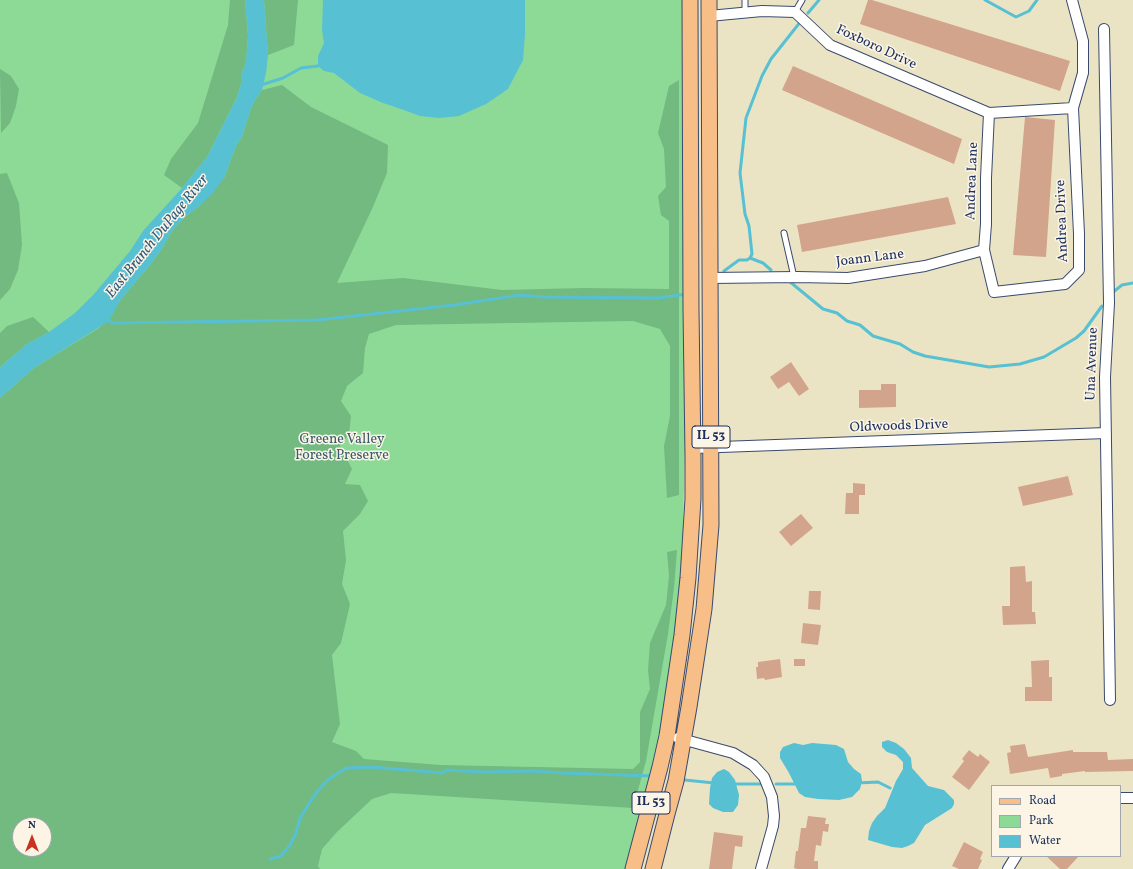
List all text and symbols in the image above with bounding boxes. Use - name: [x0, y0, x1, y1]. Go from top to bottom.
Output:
- street label: Foxboro Drive: [833, 22, 919, 74]
- street label: Andrea Lane: [963, 142, 983, 220]
- water label: East Branch DuPage River: [103, 172, 213, 302]
- street label: Andrea Drive: [1053, 179, 1073, 263]
- street label: Joann Lane: [835, 246, 905, 272]
- street label: Una Avenue: [1083, 327, 1103, 401]
- street label: Oldwoods Drive: [849, 417, 949, 437]
- road number: IL 53: [692, 426, 730, 448]
- park label: Greene Valley Forest Preserve: [295, 432, 389, 464]
- legend: [991, 785, 1121, 857]
- road number: IL 53: [632, 792, 670, 814]
- text: Road: [1029, 793, 1056, 809]
- text: Park: [1029, 813, 1054, 829]
- north arrow: [12, 817, 52, 857]
- text: N: [28, 818, 36, 833]
- text: Water: [1029, 833, 1061, 849]

